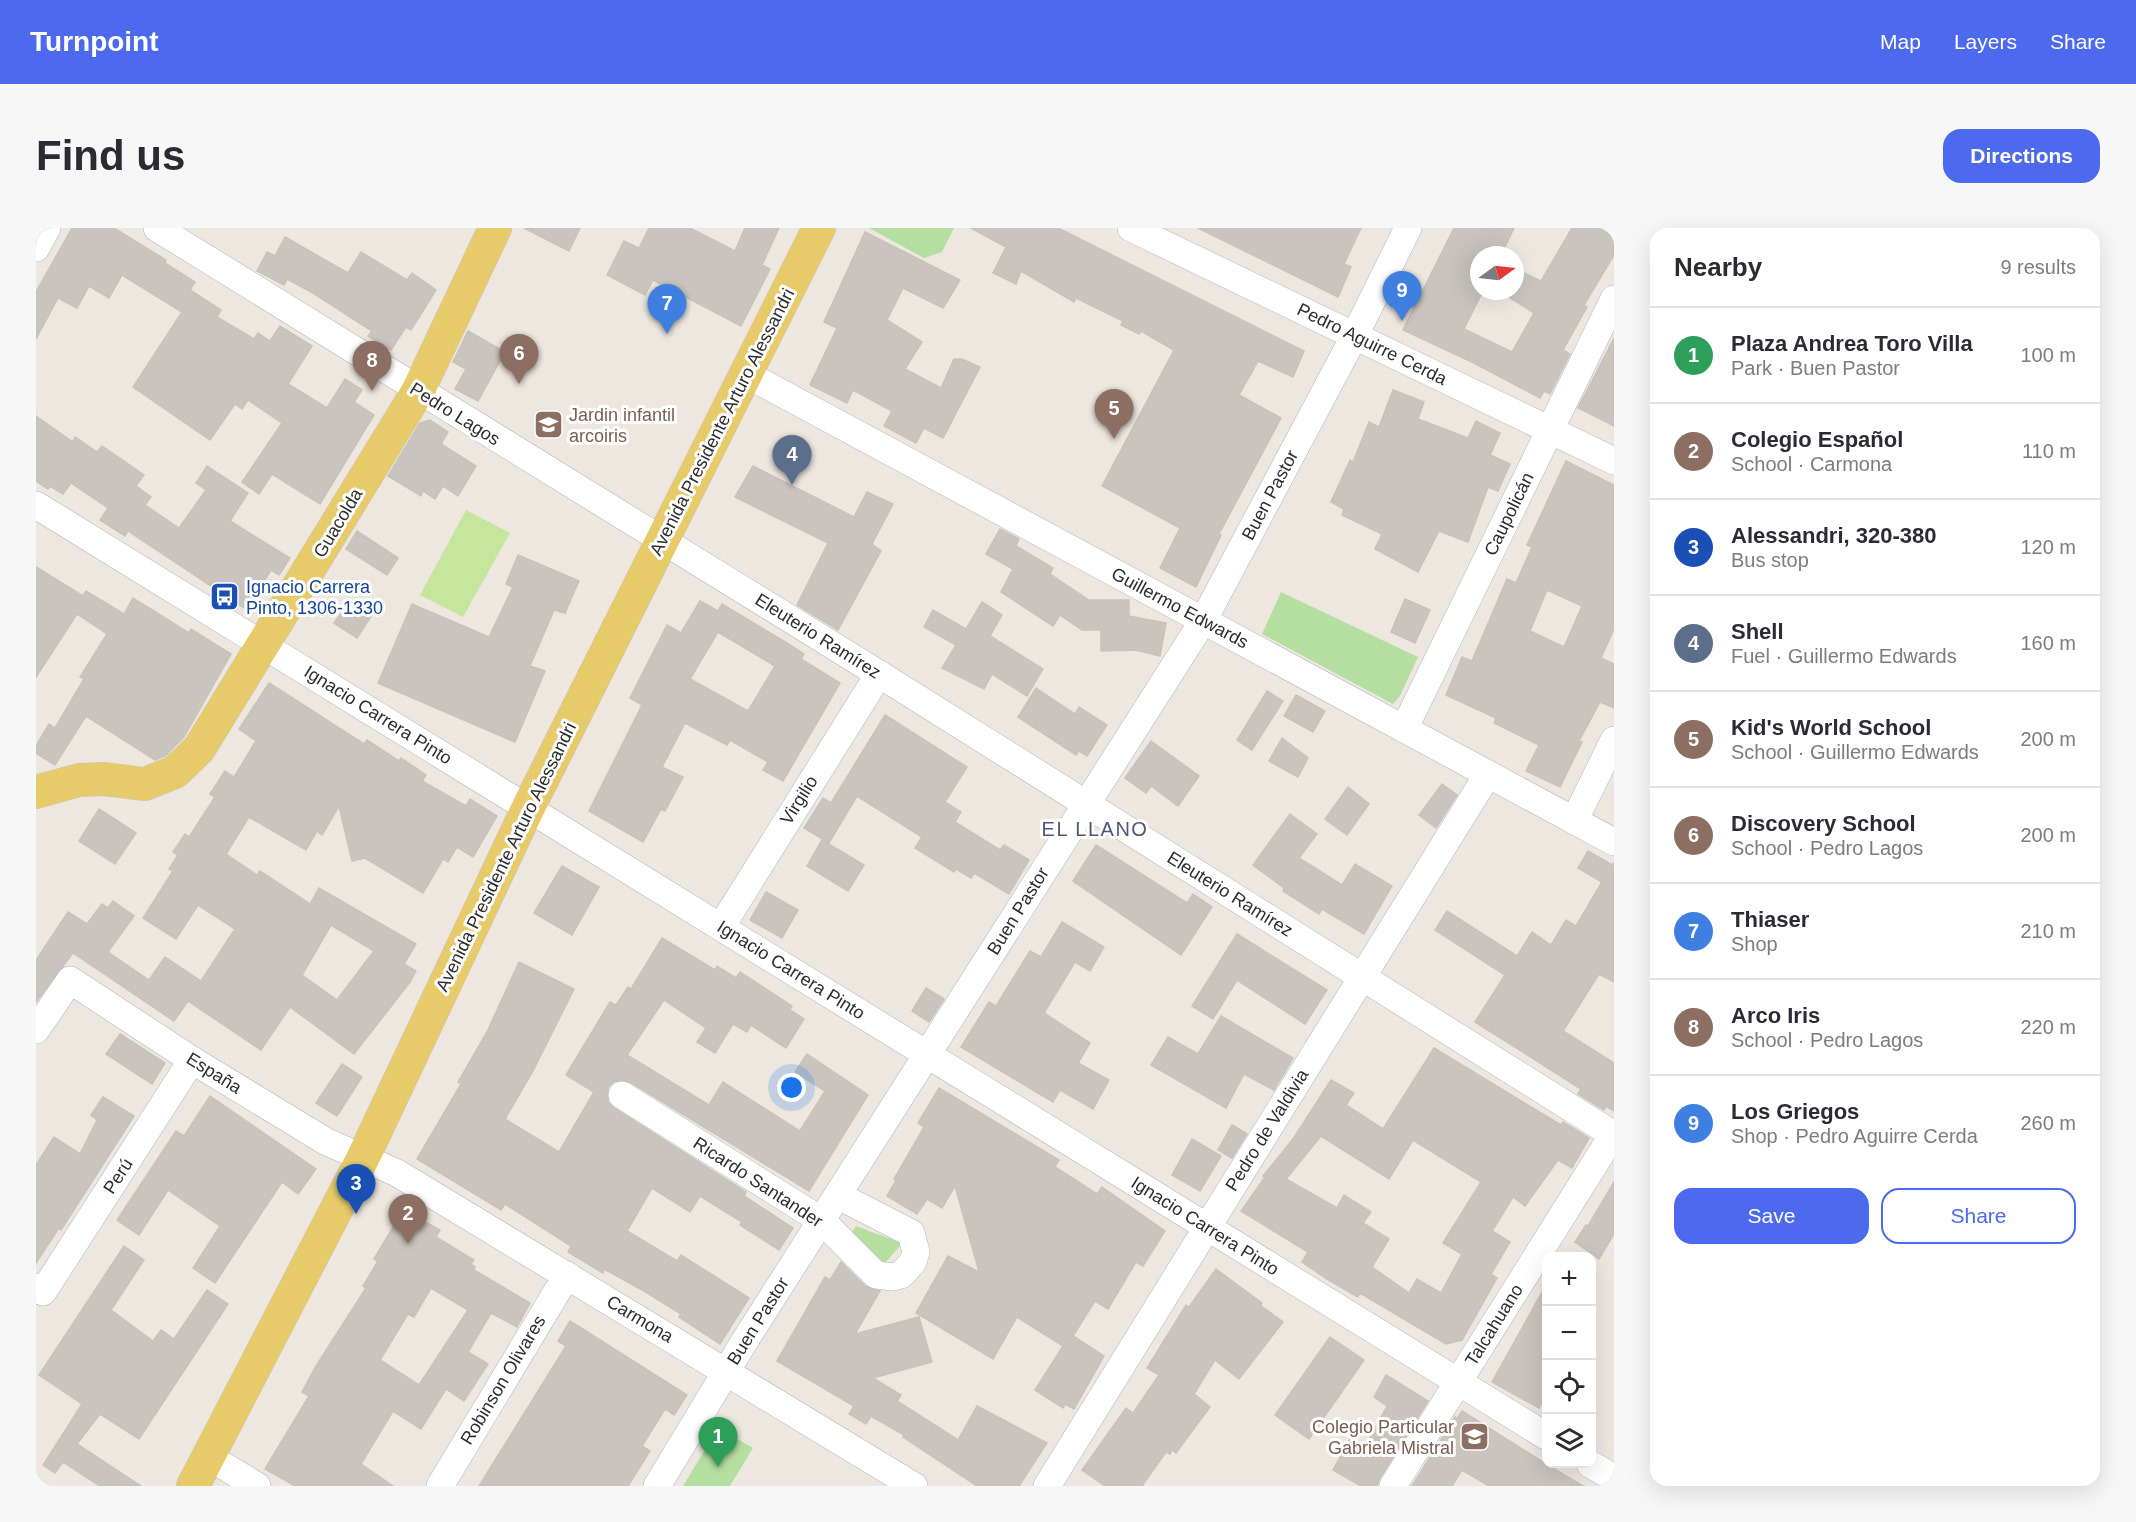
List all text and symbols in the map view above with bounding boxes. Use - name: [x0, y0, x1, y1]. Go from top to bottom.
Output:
- text: Turnpoint: [30, 26, 159, 57]
- text: Map: [1880, 30, 1921, 53]
- text: Layers: [1954, 30, 2017, 53]
- text: Share: [2050, 30, 2106, 53]
- button: Directions: [1943, 129, 2100, 183]
- text: Find us: [36, 132, 185, 179]
- north arrow: [1470, 246, 1524, 300]
- text: Nearby: [1674, 252, 1762, 282]
- text: 9 results: [2000, 256, 2076, 278]
- pin: 9: [1382, 272, 1422, 321]
- street label: Avenida Presidente Arturo Alessandri: [646, 285, 798, 559]
- pin: 7: [648, 285, 686, 334]
- street label: Pedro Aguirre Cerda: [1294, 299, 1451, 389]
- text: Plaza Andrea Toro Villa: [1731, 331, 1973, 356]
- pin: 6: [500, 334, 538, 384]
- pin: 8: [352, 342, 392, 391]
- text: 1: [1688, 344, 1699, 366]
- text: 100 m: [2020, 344, 2076, 366]
- text: Park · Buen Pastor: [1731, 357, 1900, 379]
- street label: Pedro Lagos: [406, 378, 504, 450]
- pin: 5: [1094, 390, 1134, 439]
- place label: Jardin infantil arcoiris: [569, 405, 675, 446]
- school or university icon: Jardin infantil arcoiris: [532, 409, 564, 441]
- text: Colegio Español: [1731, 427, 1903, 452]
- pin: 4: [772, 436, 812, 485]
- text: 2: [1688, 440, 1699, 462]
- text: 110 m: [2022, 440, 2076, 462]
- street label: Buen Pastor: [1238, 447, 1302, 543]
- text: School · Carmona: [1731, 453, 1892, 475]
- street label: Caupolicán: [1480, 469, 1538, 559]
- street label: Guacolda: [310, 484, 367, 561]
- text: Alessandri, 320-380: [1731, 523, 1936, 548]
- text: 3: [1688, 536, 1699, 558]
- text: 120 m: [2020, 536, 2076, 558]
- text: Bus stop: [1731, 549, 1809, 571]
- street label: Guillermo Edwards: [1108, 563, 1252, 653]
- place label: Ignacio Carrera Pinto, 1306-1330: [246, 577, 383, 618]
- bus stop icon: Ignacio Carrera Pinto, 1306-1330: [209, 581, 241, 613]
- street label: Eleuterio Ramírez: [752, 589, 884, 683]
- text: Shell: [1731, 619, 1784, 644]
- text: 4: [1688, 632, 1699, 654]
- text: 160 m: [2020, 632, 2076, 654]
- text: Fuel · Guillermo Edwards: [1731, 645, 1957, 667]
- street label: Ignacio Carrera Pinto: [301, 661, 455, 769]
- text: Kid's World School: [1731, 715, 1931, 740]
- street label: Avenida Presidente Arturo Alessandri: [432, 719, 580, 995]
- text: 5: [1688, 728, 1699, 750]
- text: 200 m: [2020, 728, 2076, 750]
- text: School · Guillermo Edwards: [1731, 741, 1979, 763]
- street label: Virgilio: [776, 772, 822, 828]
- text: Discovery School: [1731, 811, 1916, 836]
- district label: EL LLANO: [1042, 818, 1148, 840]
- text: 6: [1688, 824, 1699, 846]
- text: 200 m: [2020, 824, 2076, 846]
- text: School · Pedro Lagos: [1731, 837, 1923, 859]
- street label: Eleuterio Ramírez: [1164, 847, 1296, 941]
- street label: Buen Pastor: [983, 864, 1053, 958]
- text: Thiaser: [1731, 907, 1809, 932]
- street label: Ignacio Carrera Pinto: [714, 916, 868, 1024]
- text: 7: [1688, 920, 1699, 942]
- text: 210 m: [2020, 920, 2076, 942]
- text: Shop: [1731, 933, 1778, 955]
- text: Arco Iris: [1731, 1003, 1820, 1028]
- text: 8: [1688, 1016, 1699, 1038]
- text: 220 m: [2020, 1016, 2076, 1038]
- text: School · Pedro Lagos: [1731, 1029, 1923, 1051]
- street label: España: [183, 1048, 246, 1098]
- street label: Pedro de Valdivia: [1221, 1065, 1313, 1195]
- your location: [777, 1073, 806, 1102]
- text: Los Griegos: [1731, 1099, 1859, 1124]
- text: 9: [1688, 1112, 1699, 1134]
- text: 260 m: [2020, 1112, 2076, 1134]
- text: Shop · Pedro Aguirre Cerda: [1731, 1125, 1978, 1147]
- street label: Ricardo Santander: [690, 1133, 826, 1231]
- street label: Perú: [99, 1155, 137, 1197]
- pin: 3: [336, 1164, 376, 1214]
- street label: Ignacio Carrera Pinto: [1128, 1172, 1282, 1280]
- button: Save: [1674, 1188, 1869, 1244]
- button: Share: [1881, 1188, 2076, 1244]
- pin: 2: [388, 1194, 428, 1244]
- map controls: [1542, 1252, 1596, 1468]
- button: +: [1542, 1252, 1596, 1306]
- street label: Buen Pastor: [723, 1274, 793, 1368]
- street label: Talcahuano: [1461, 1281, 1527, 1369]
- street label: Carmona: [603, 1291, 678, 1347]
- button: −: [1542, 1306, 1596, 1360]
- street label: Robinson Olivares: [457, 1312, 549, 1448]
- button: locate: [1542, 1360, 1596, 1414]
- button: layers: [1542, 1414, 1596, 1468]
- place label: Colegio Particular Gabriela Mistral: [1312, 1417, 1454, 1458]
- pin: 1: [698, 1418, 738, 1467]
- school or university icon: Colegio Particular Gabriela Mistral: [1459, 1421, 1491, 1453]

